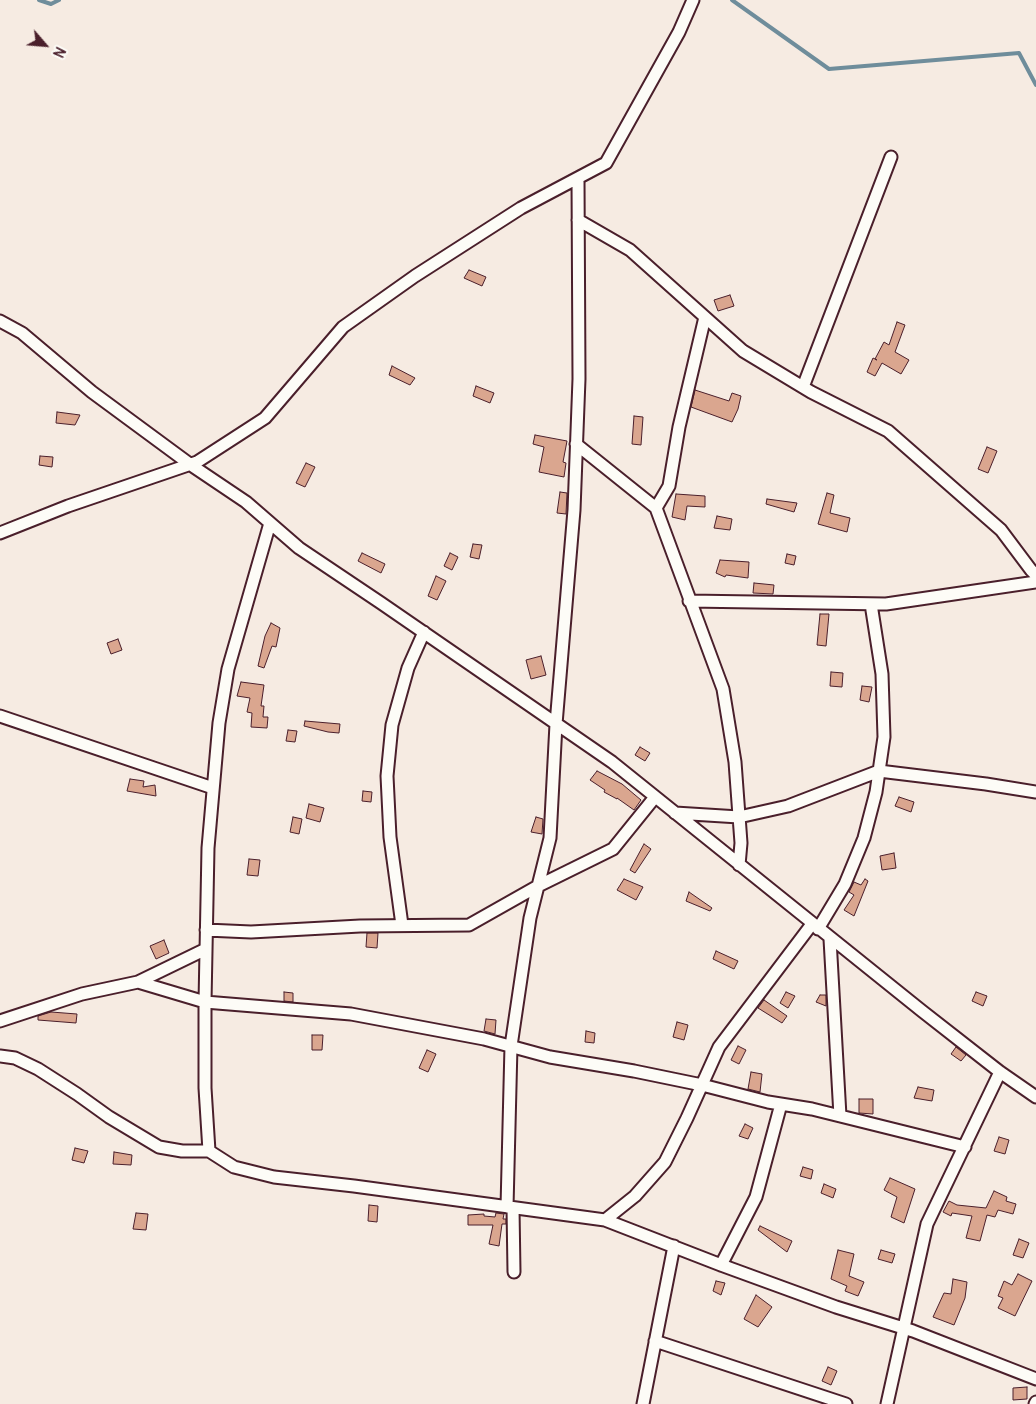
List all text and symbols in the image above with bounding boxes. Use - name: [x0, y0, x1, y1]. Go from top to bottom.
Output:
- north arrow: [20, 20, 70, 70]
- text: N: [49, 44, 69, 60]

